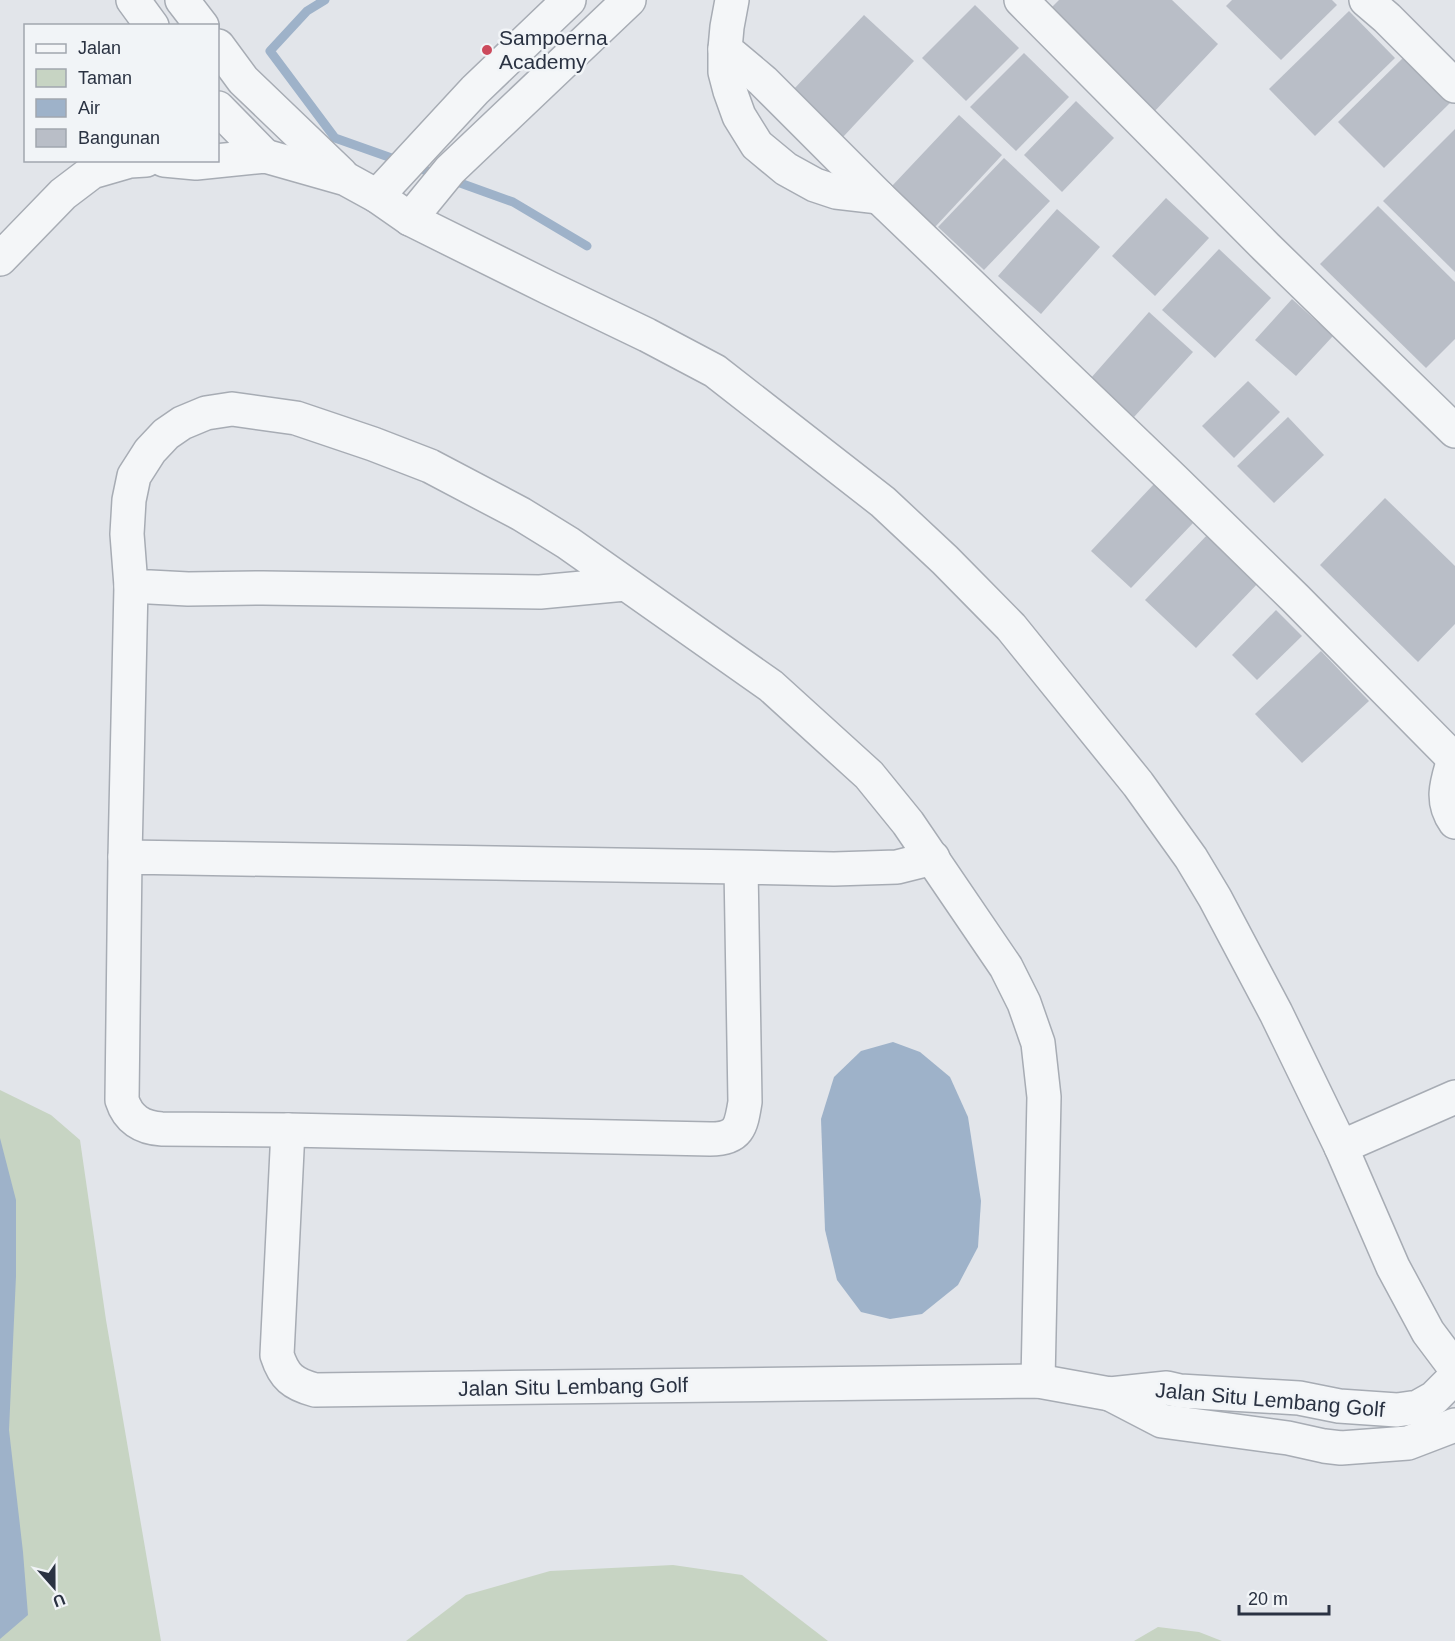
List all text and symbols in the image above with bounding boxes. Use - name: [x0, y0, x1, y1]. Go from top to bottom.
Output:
- legend: [24, 24, 219, 162]
- place label: Sampoerna Academy: [499, 26, 608, 73]
- text: Jalan: [78, 38, 121, 58]
- marker: Sampoerna Academy: [480, 43, 494, 57]
- text: Taman: [78, 68, 132, 88]
- text: Air: [78, 98, 100, 118]
- text: Bangunan: [78, 128, 160, 148]
- street label: Jalan Situ Lembang Golf: [458, 1373, 688, 1400]
- street label: Jalan Situ Lembang Golf: [1154, 1378, 1386, 1421]
- north arrow: [24, 1557, 84, 1617]
- scale bar: [1239, 1578, 1329, 1616]
- text: 20 m: [1248, 1589, 1288, 1609]
- text: U: [51, 1591, 68, 1611]

